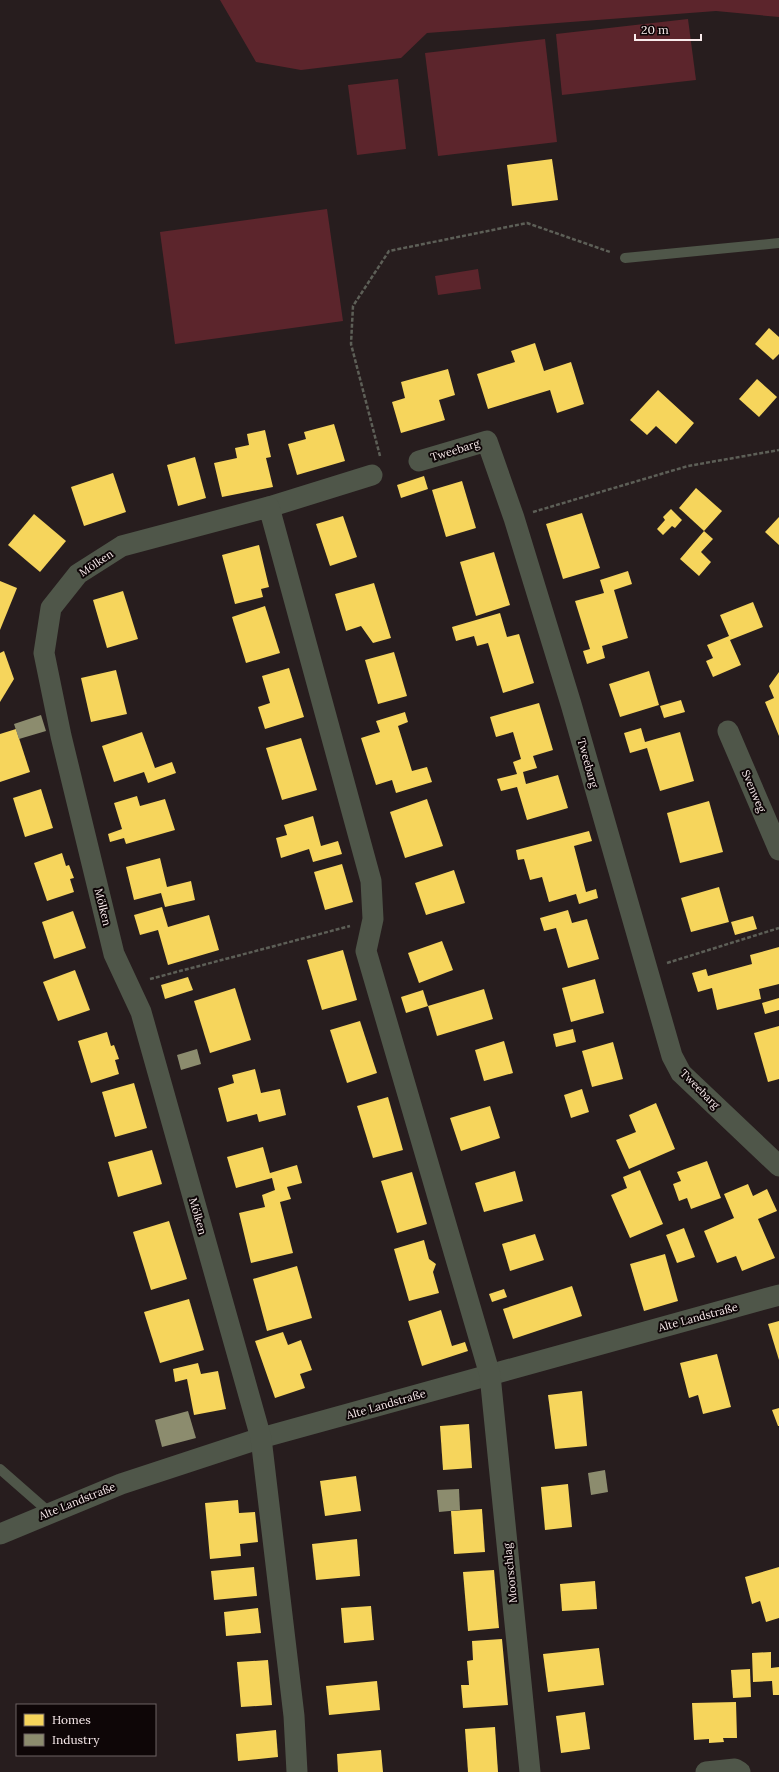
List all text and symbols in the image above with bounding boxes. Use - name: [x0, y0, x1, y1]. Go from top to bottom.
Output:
- scale bar: [635, 16, 701, 42]
- text: 20 m: [641, 22, 669, 37]
- street label: Tweebarg: [429, 436, 482, 464]
- street label: Mölken: [76, 546, 116, 579]
- street label: Tweebarg: [574, 737, 602, 790]
- street label: Svenweg: [739, 768, 770, 815]
- street label: Mölken: [92, 887, 114, 927]
- street label: Tweebarg: [677, 1066, 723, 1112]
- street label: Mölken: [186, 1196, 210, 1236]
- street label: Alte Landstraße: [656, 1300, 739, 1335]
- street label: Alte Landstraße: [344, 1386, 427, 1422]
- street label: Alte Landstraße: [36, 1479, 118, 1523]
- street label: Moorschlag: [500, 1542, 520, 1604]
- legend: [16, 1704, 156, 1756]
- text: Homes: [52, 1712, 91, 1727]
- text: Industry: [52, 1732, 100, 1747]

